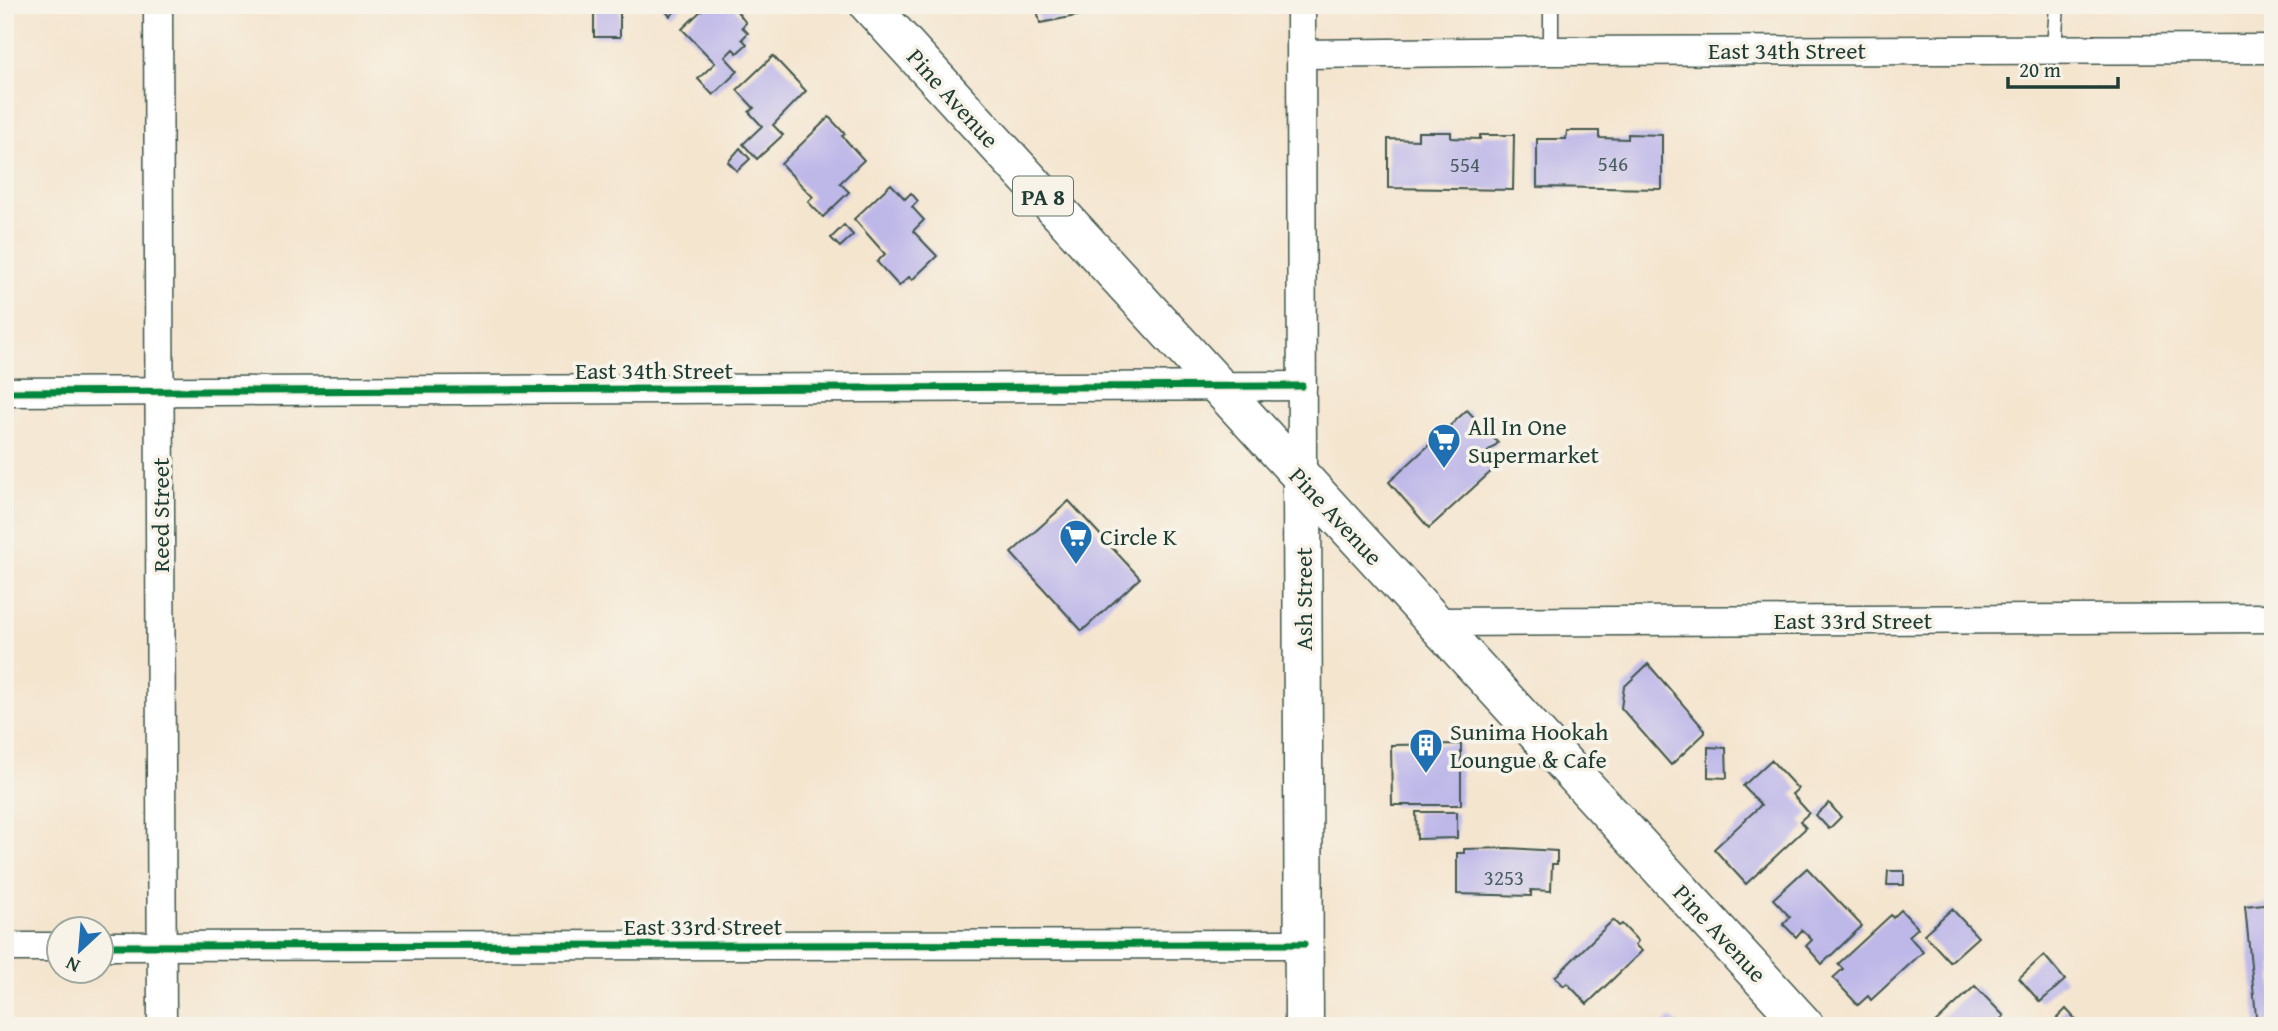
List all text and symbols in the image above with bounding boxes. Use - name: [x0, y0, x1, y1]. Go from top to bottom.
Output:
- street label: East 34th Street: [1708, 33, 1866, 68]
- street label: Pine Avenue: [899, 40, 1007, 156]
- scale bar: [2008, 46, 2119, 90]
- text: 20 m: [2019, 54, 2061, 85]
- house number: 546: [1598, 148, 1628, 179]
- house number: 554: [1450, 149, 1480, 180]
- road number: PA 8: [1013, 176, 1073, 216]
- street label: East 34th Street: [575, 353, 733, 388]
- place label: All In One Supermarket: [1468, 409, 1600, 472]
- supermarket icon: All In One Supermarket: [1425, 421, 1463, 470]
- street label: Reed Street: [143, 457, 178, 573]
- street label: Pine Avenue: [1281, 459, 1391, 573]
- supermarket icon: Circle K: [1057, 517, 1095, 566]
- place label: Circle K: [1100, 519, 1178, 554]
- street label: Ash Street: [1286, 547, 1321, 651]
- street label: East 33rd Street: [1774, 603, 1933, 638]
- place label: Sunima Hookah Loungue & Cafe: [1450, 714, 1609, 777]
- building icon: Sunima Hookah Loungue & Cafe: [1407, 726, 1445, 775]
- house number: 3253: [1484, 862, 1524, 893]
- street label: Pine Avenue: [1665, 876, 1775, 990]
- street label: East 33rd Street: [624, 909, 783, 944]
- north arrow: [46, 916, 116, 986]
- text: N: [60, 950, 84, 981]

